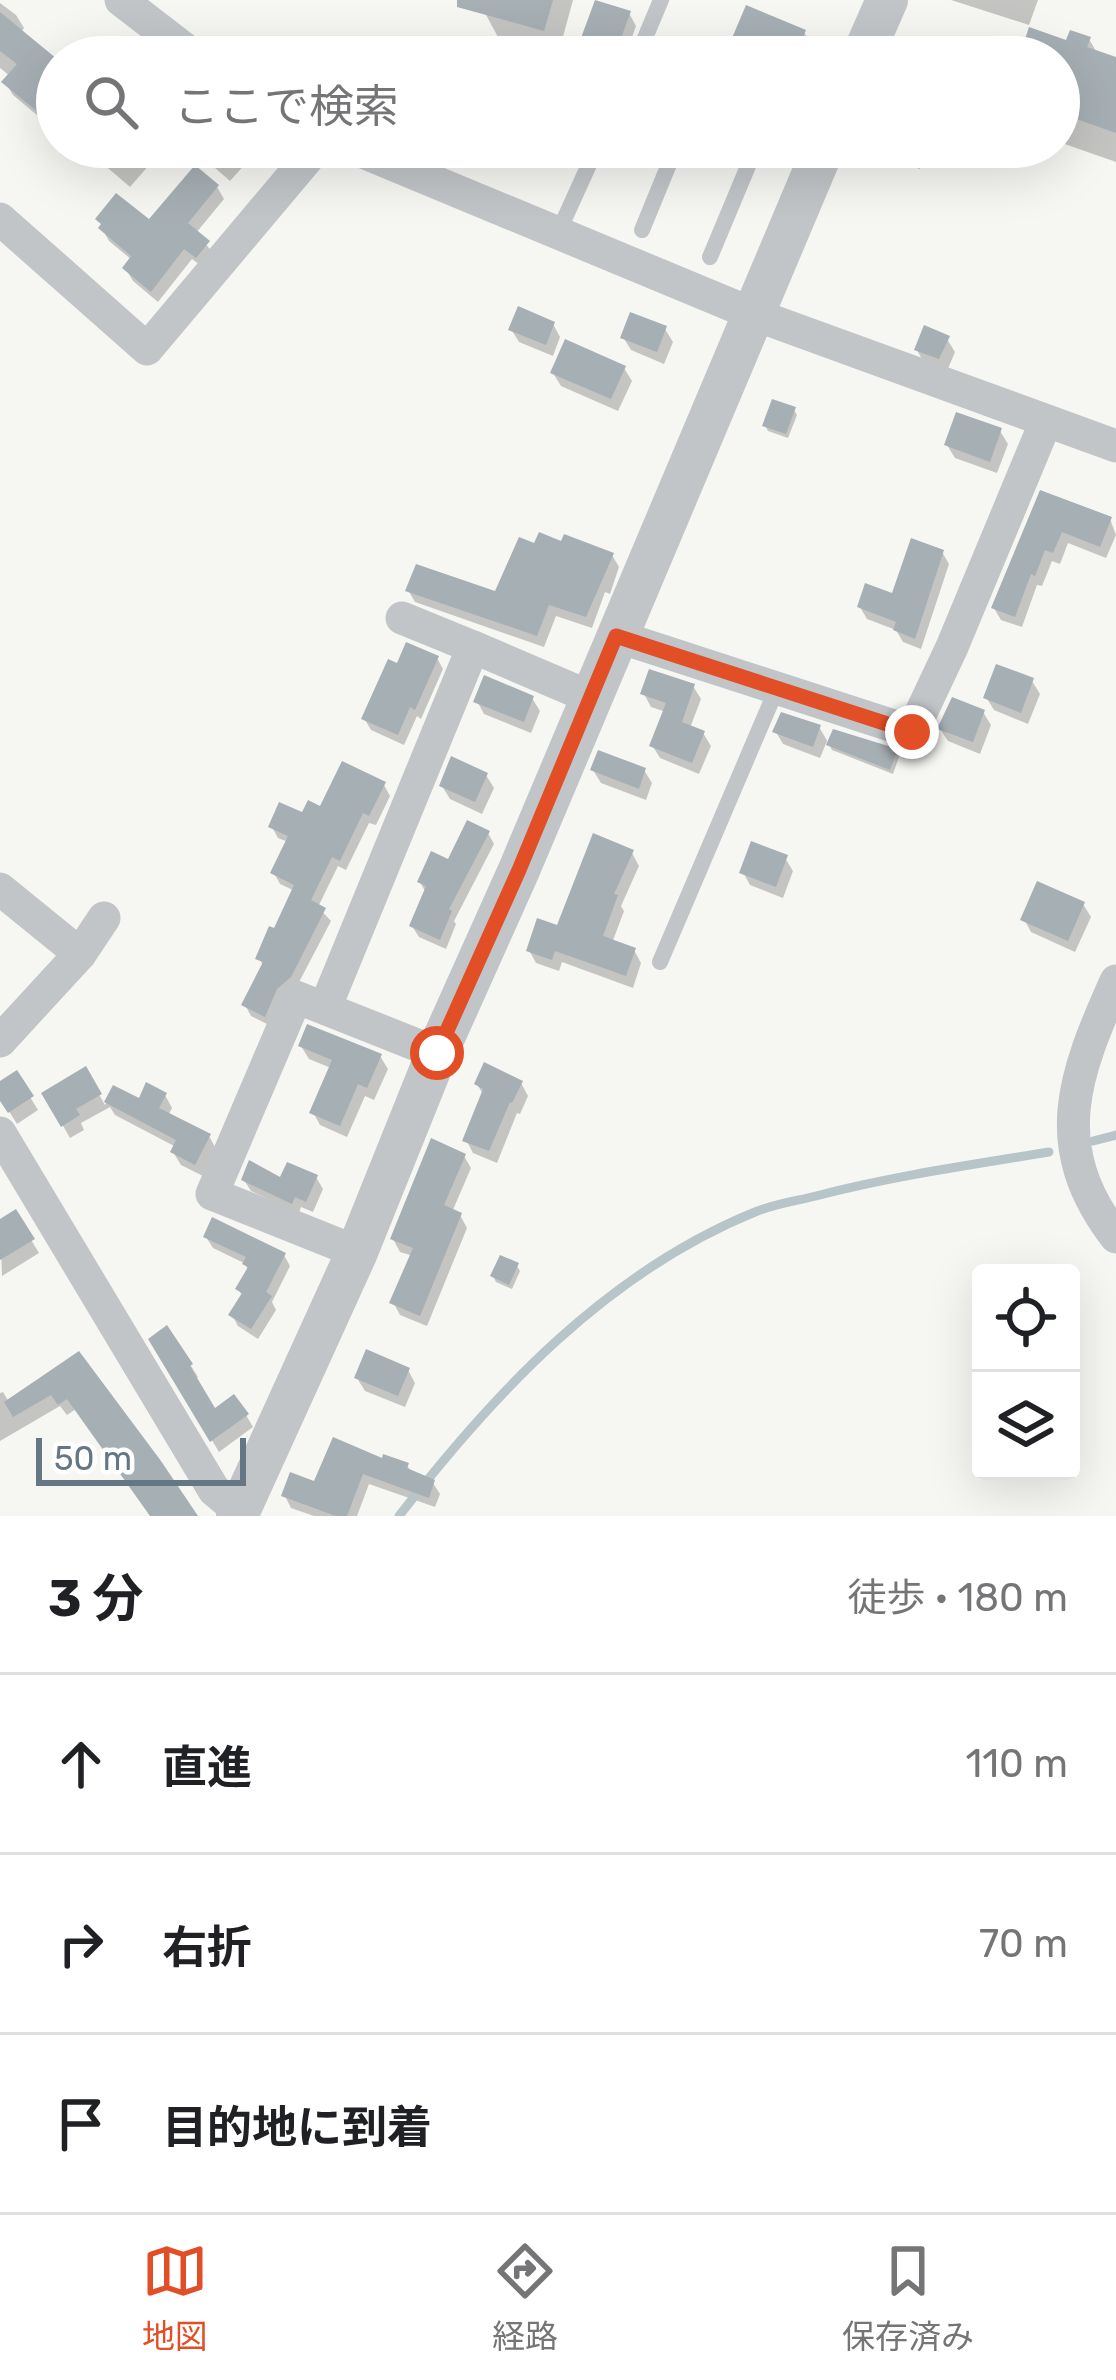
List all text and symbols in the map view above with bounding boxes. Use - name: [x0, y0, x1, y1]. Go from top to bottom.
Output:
- search box: [36, 36, 1080, 168]
- icon: search: [78, 69, 144, 135]
- text: ここで検索: [174, 80, 399, 133]
- route end: [885, 705, 939, 759]
- route start: [410, 1026, 464, 1080]
- map controls: [972, 1264, 1080, 1480]
- button: locate: [972, 1264, 1080, 1372]
- button: layers: [972, 1372, 1080, 1480]
- scale bar: [36, 1432, 246, 1485]
- text: 50 m: [54, 1439, 132, 1478]
- text: 3 分: [48, 1568, 143, 1629]
- text: 徒歩 · 180 m: [848, 1575, 1068, 1621]
- icon: ahead: [48, 1731, 114, 1797]
- text: 直進: [162, 1741, 252, 1794]
- text: 110 m: [966, 1741, 1068, 1787]
- icon: right: [48, 1911, 114, 1977]
- text: 右折: [162, 1921, 252, 1974]
- text: 70 m: [979, 1921, 1068, 1967]
- icon: arrive: [48, 2091, 114, 2157]
- text: 目的地に到着: [162, 2101, 432, 2154]
- tab: 地図: [142, 2238, 208, 2358]
- tab: 経路: [492, 2238, 558, 2358]
- tab: 保存済み: [842, 2238, 974, 2358]

